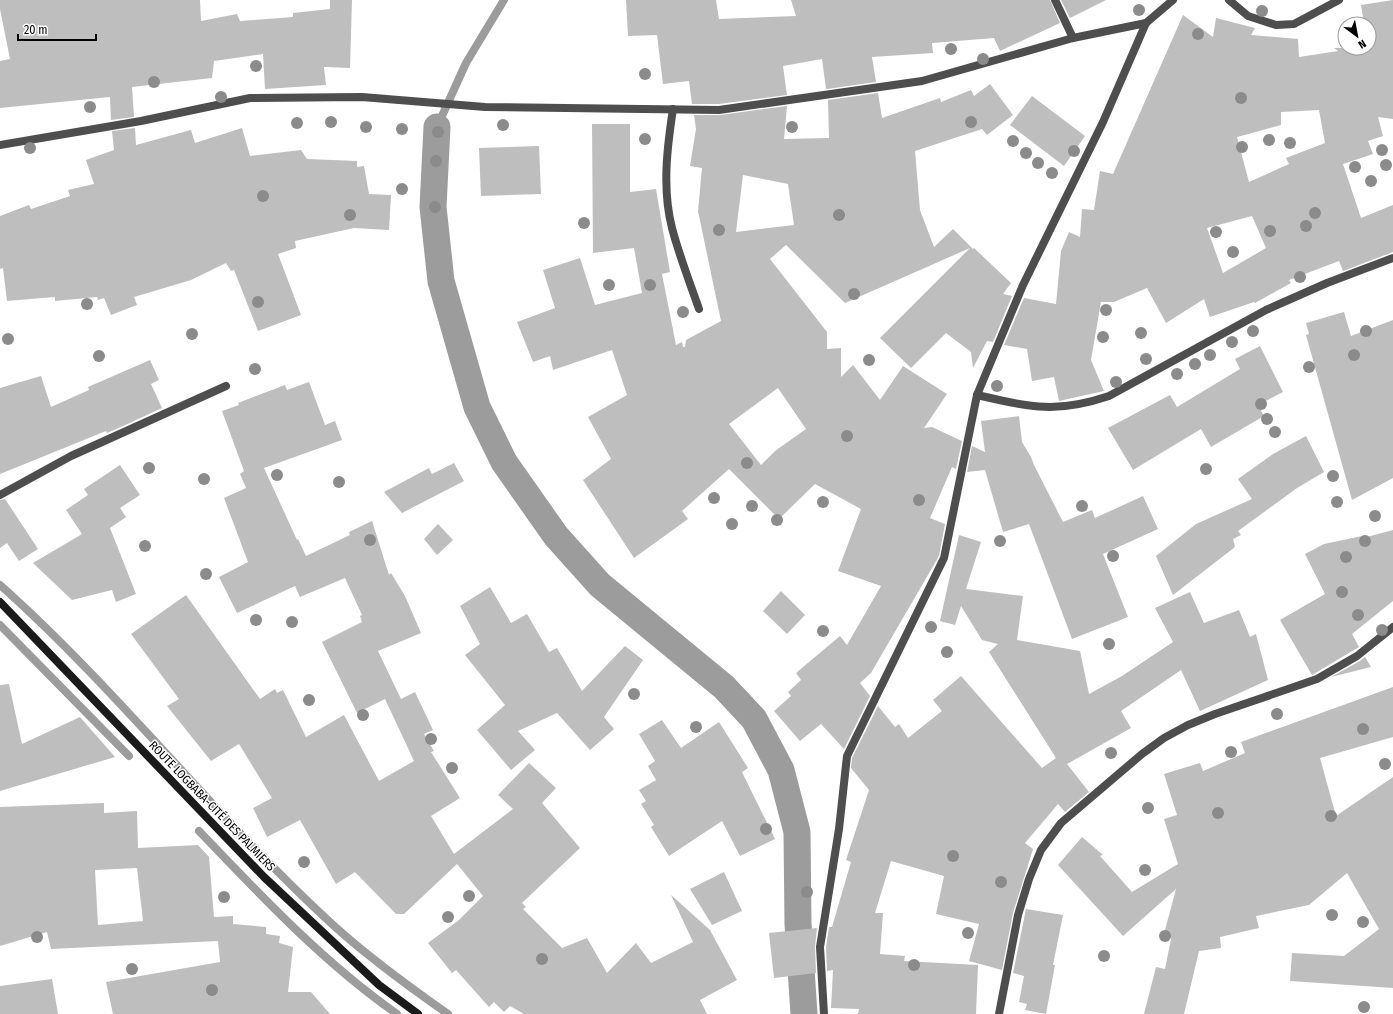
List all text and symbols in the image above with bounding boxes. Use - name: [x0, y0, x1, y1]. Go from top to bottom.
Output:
- scale bar: [18, 16, 96, 42]
- north arrow: [1337, 16, 1377, 56]
- text: 20 m: [24, 23, 48, 37]
- text: N: [1356, 37, 1368, 51]
- street label: ROUTE LOGBABA-CITÉ DES PALMIERS: [146, 737, 279, 874]

